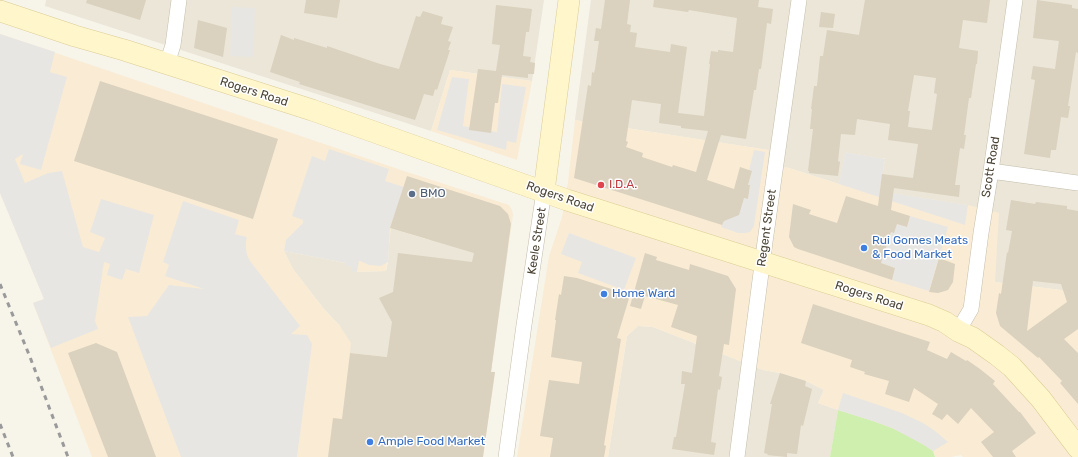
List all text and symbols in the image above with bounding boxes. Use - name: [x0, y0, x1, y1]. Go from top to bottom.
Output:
- street label: Rogers Road: [218, 74, 290, 110]
- street label: Scott Road: [979, 135, 1003, 199]
- place label: I.D.A.: [609, 178, 637, 192]
- street label: Rogers Road: [524, 179, 596, 215]
- marker: I.D.A.: [596, 180, 606, 190]
- place label: BMO: [420, 187, 446, 201]
- street label: Regent Street: [754, 188, 780, 268]
- marker: BMO: [407, 189, 417, 199]
- street label: Keele Street: [525, 207, 549, 275]
- place label: Rui Gomes Meats & Food Market: [872, 234, 968, 262]
- marker: Rui Gomes Meats & Food Market: [859, 243, 869, 253]
- street label: Rogers Road: [833, 278, 905, 314]
- place label: Home Ward: [612, 287, 675, 301]
- marker: Home Ward: [599, 289, 609, 299]
- place label: Ample Food Market: [378, 435, 485, 449]
- marker: Ample Food Market: [365, 437, 375, 447]

